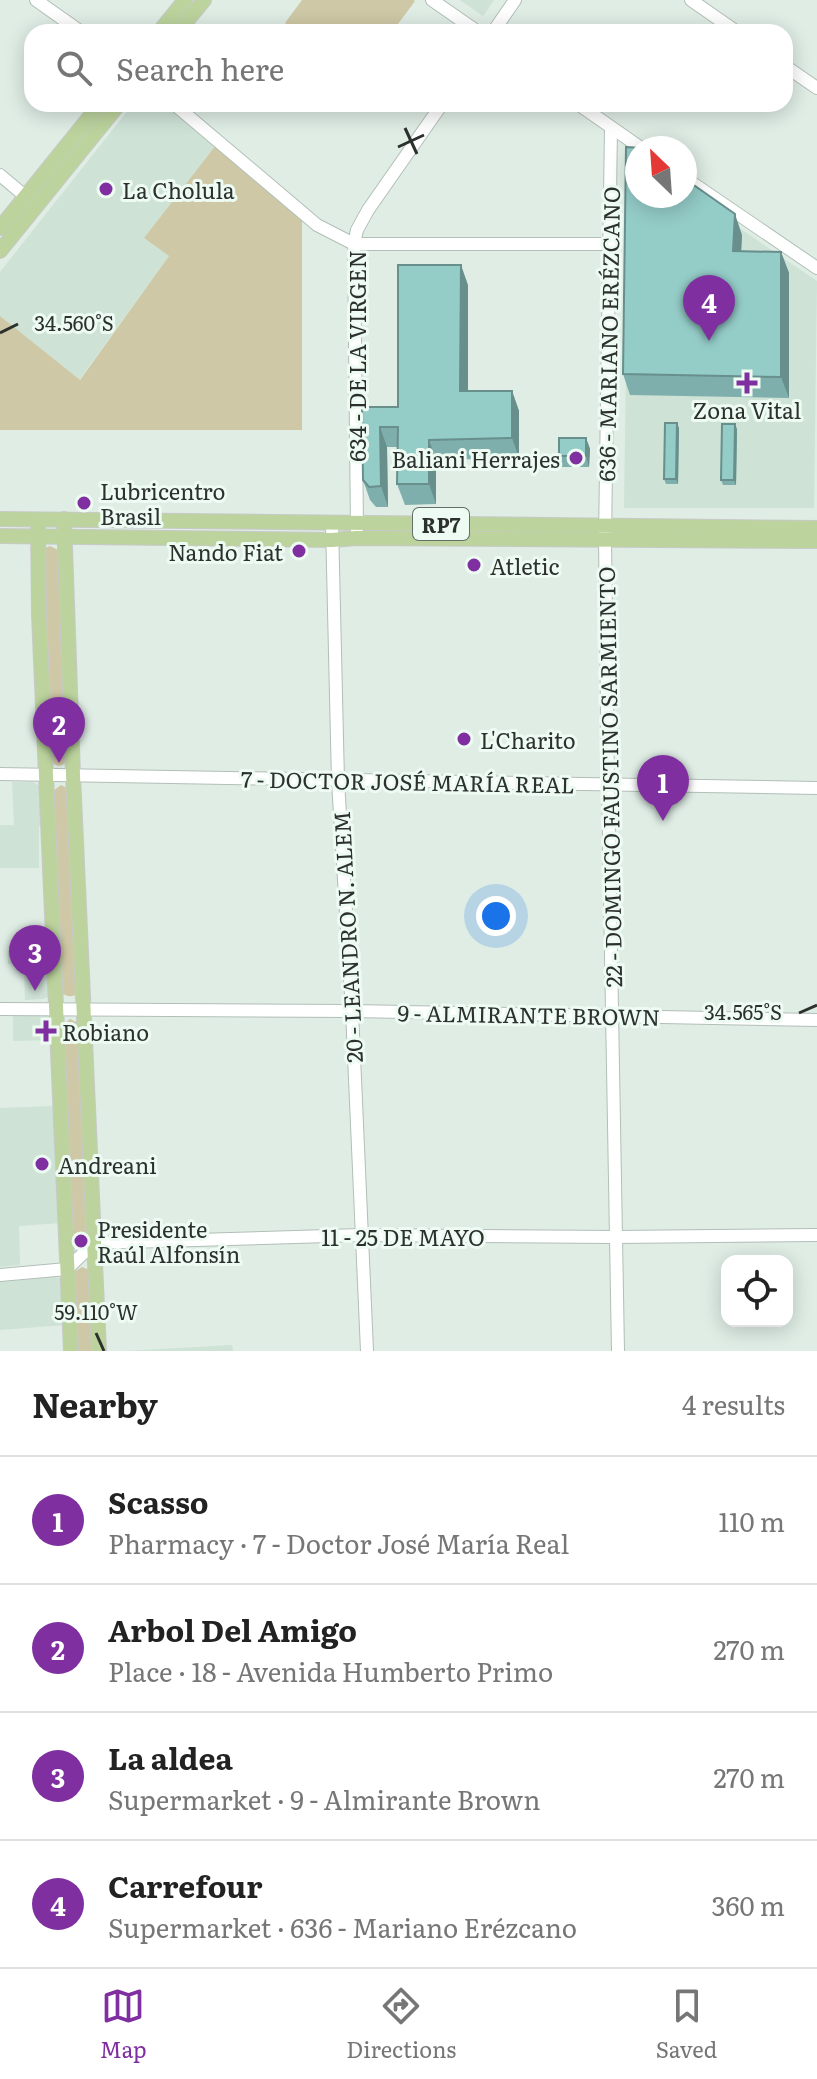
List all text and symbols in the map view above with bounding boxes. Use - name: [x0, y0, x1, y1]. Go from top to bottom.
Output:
- search box: [24, 24, 793, 112]
- icon: search: [52, 46, 96, 90]
- text: Search here: [116, 46, 284, 90]
- north arrow: [625, 136, 697, 208]
- place label: La Cholula: [122, 173, 235, 206]
- marker: La Cholula: [97, 180, 115, 198]
- street label: 636 - MARIANO ERÉZCANO: [589, 186, 627, 482]
- street label: 634 - DE LA VIRGEN: [340, 250, 373, 462]
- pin: 4: [683, 275, 735, 341]
- text: 34.560°S: [34, 307, 114, 337]
- marker: Zona Vital: [738, 374, 756, 392]
- place label: Zona Vital: [693, 393, 801, 426]
- place label: Baliani Herrajes: [391, 442, 560, 475]
- marker: Baliani Herrajes: [567, 449, 585, 467]
- place label: Lubricentro Brasil: [100, 474, 225, 532]
- marker: Lubricentro Brasil: [75, 494, 93, 512]
- road number: RP7: [413, 508, 469, 540]
- place label: Nando Fiat: [168, 535, 283, 568]
- marker: Nando Fiat: [290, 542, 308, 560]
- place label: Atletic: [490, 549, 560, 582]
- marker: Atletic: [465, 556, 483, 574]
- street label: 22 - DOMINGO FAUSTINO SARMIENTO: [589, 566, 629, 988]
- pin: 2: [33, 697, 85, 763]
- place label: L'Charito: [480, 723, 576, 756]
- marker: L'Charito: [455, 730, 473, 748]
- pin: 1: [637, 755, 689, 821]
- street label: 7 - DOCTOR JOSÉ MARÍA REAL: [241, 762, 575, 800]
- street label: 20 - LEANDRO N. ALEM: [324, 810, 370, 1064]
- your location: [476, 896, 516, 936]
- pin: 3: [9, 925, 61, 991]
- street label: 9 - ALMIRANTE BROWN: [397, 995, 661, 1033]
- text: 34.565°S: [704, 996, 782, 1026]
- place label: Robiano: [62, 1015, 149, 1048]
- marker: Robiano: [37, 1022, 55, 1040]
- place label: Andreani: [58, 1148, 157, 1181]
- marker: Andreani: [33, 1155, 51, 1173]
- place label: Presidente Raúl Alfonsín: [97, 1212, 240, 1270]
- street label: 11 - 25 DE MAYO: [321, 1220, 485, 1253]
- marker: Presidente Raúl Alfonsín: [72, 1232, 90, 1250]
- map controls: [721, 1255, 793, 1327]
- button: locate: [721, 1255, 793, 1327]
- text: 59.110°W: [54, 1296, 138, 1326]
- text: Nearby: [32, 1378, 158, 1428]
- text: 4 results: [682, 1384, 785, 1423]
- text: Scasso: [108, 1479, 209, 1523]
- text: 1: [53, 1501, 63, 1540]
- text: 110 m: [718, 1501, 785, 1540]
- text: Pharmacy · 7 - Doctor José María Real: [108, 1523, 569, 1562]
- text: Arbol Del Amigo: [108, 1607, 357, 1651]
- text: 2: [51, 1629, 65, 1668]
- text: 270 m: [713, 1629, 785, 1668]
- text: Place · 18 - Avenida Humberto Primo: [108, 1651, 553, 1690]
- text: La aldea: [108, 1735, 233, 1779]
- text: 3: [51, 1757, 65, 1796]
- text: 270 m: [713, 1757, 785, 1796]
- text: Supermarket · 9 - Almirante Brown: [108, 1779, 540, 1818]
- text: Carrefour: [108, 1863, 263, 1907]
- text: 4: [50, 1885, 66, 1924]
- text: 360 m: [711, 1885, 785, 1924]
- text: Supermarket · 636 - Mariano Erézcano: [108, 1907, 577, 1946]
- tab: Map: [100, 1984, 147, 2065]
- tab: Directions: [346, 1984, 456, 2065]
- tab: Saved: [656, 1984, 717, 2065]

